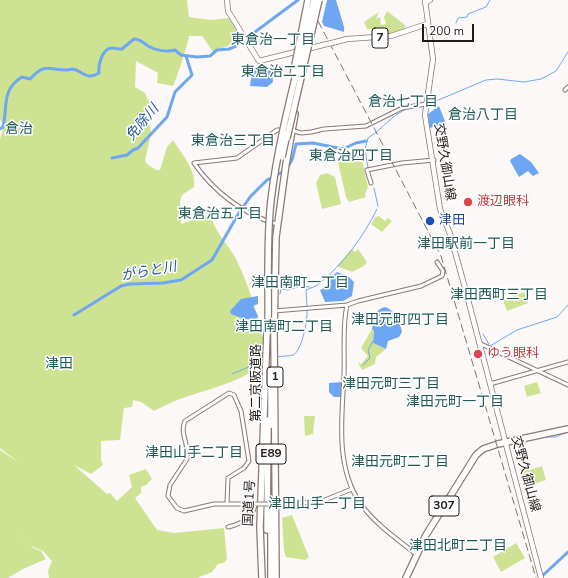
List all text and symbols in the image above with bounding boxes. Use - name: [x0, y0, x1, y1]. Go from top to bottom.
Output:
- scale bar: [424, 16, 476, 42]
- text: 200 m: [429, 23, 464, 39]
- road number: 7: [372, 28, 388, 48]
- district label: 東倉治一丁目: [231, 33, 315, 49]
- district label: 東倉治二丁目: [241, 65, 325, 81]
- district label: 倉治七丁目: [368, 95, 438, 111]
- water label: 免除川: [123, 102, 163, 144]
- district label: 倉治八丁目: [448, 108, 518, 124]
- district label: 倉治: [5, 122, 33, 138]
- street label: 交野久御山線: [430, 122, 458, 202]
- district label: 東倉治三丁目: [191, 134, 275, 150]
- district label: 東倉治四丁目: [309, 149, 393, 165]
- place label: 渡辺眼科: [477, 194, 529, 210]
- marker: 渡辺眼科: [462, 196, 474, 208]
- district label: 東倉治五丁目: [178, 207, 262, 223]
- place label: 津田: [439, 213, 465, 229]
- marker: 津田: [424, 215, 436, 227]
- district label: 津田駅前一丁目: [417, 237, 515, 253]
- water label: がらと川: [120, 259, 178, 285]
- district label: 津田南町一丁目: [251, 276, 349, 292]
- district label: 津田西町三丁目: [450, 288, 548, 304]
- district label: 津田元町四丁目: [351, 313, 449, 329]
- district label: 津田南町二丁目: [235, 320, 333, 336]
- street label: 第二京阪道路: [249, 344, 265, 422]
- place label: ゆう眼科: [487, 346, 539, 362]
- marker: ゆう眼科: [472, 348, 484, 360]
- district label: 津田: [45, 357, 73, 373]
- road number: 1: [267, 367, 283, 387]
- district label: 津田元町三丁目: [342, 377, 440, 393]
- district label: 津田元町一丁目: [406, 395, 504, 411]
- street label: 交野久御山線: [507, 434, 543, 514]
- road number: E89: [256, 444, 286, 464]
- district label: 津田山手二丁目: [145, 446, 243, 462]
- district label: 津田元町二丁目: [351, 455, 449, 471]
- street label: 国道1号: [241, 479, 259, 527]
- road number: 307: [429, 496, 459, 516]
- district label: 津田山手一丁目: [268, 497, 366, 513]
- district label: 津田北町二丁目: [409, 539, 507, 555]

